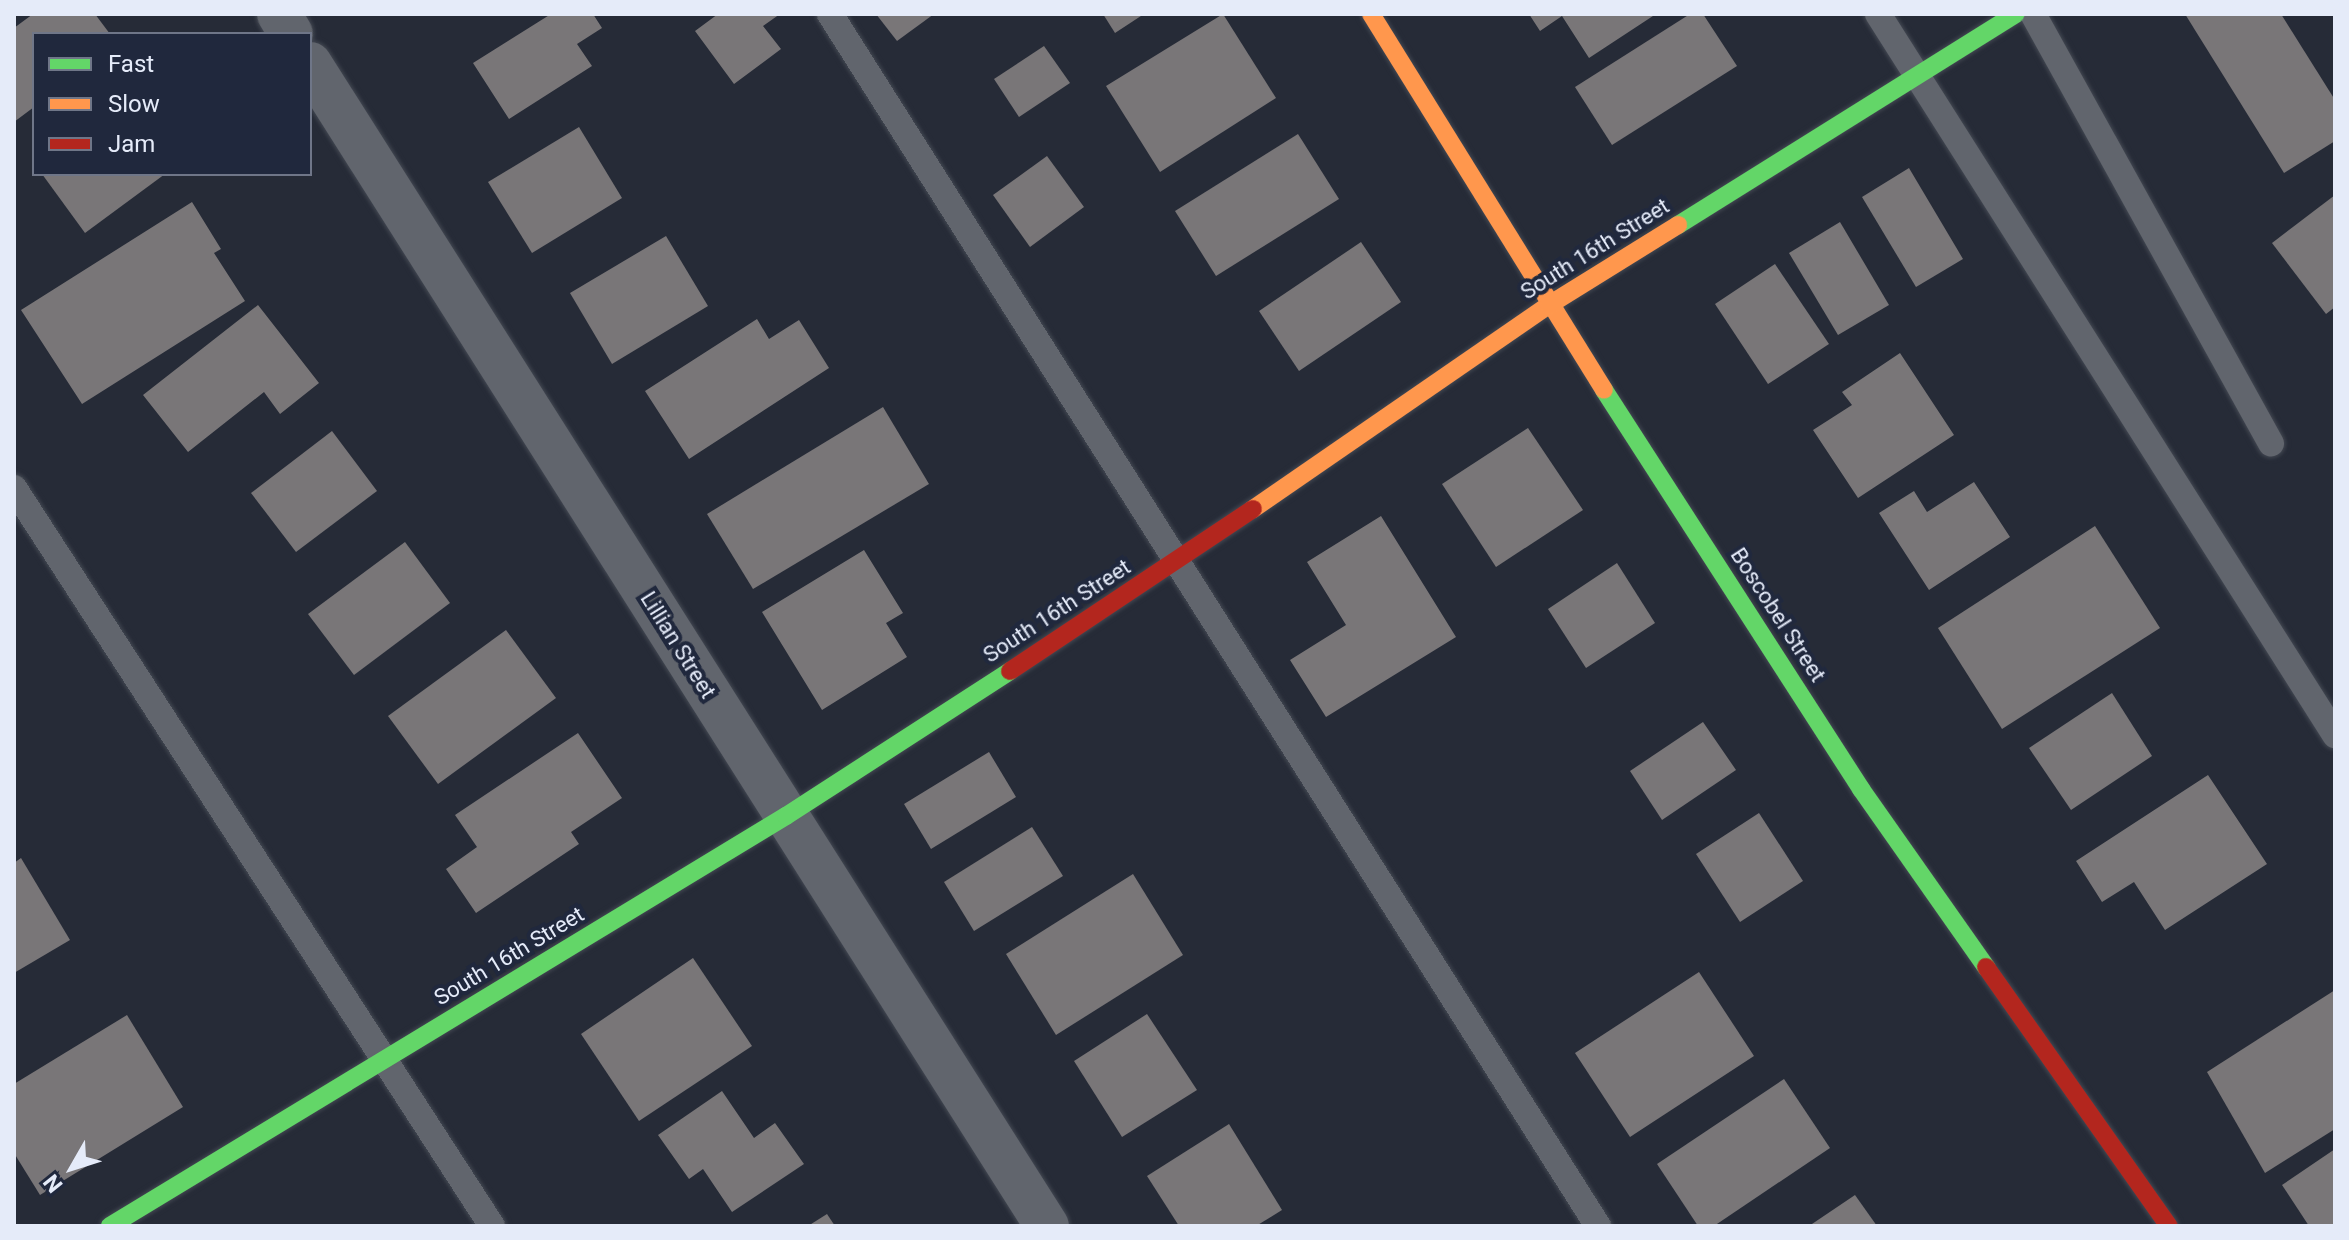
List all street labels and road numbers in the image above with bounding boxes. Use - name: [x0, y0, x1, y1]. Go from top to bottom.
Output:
- street label: South 16th Street: [1516, 193, 1674, 305]
- street label: Boscobel Street: [1725, 543, 1831, 687]
- street label: South 16th Street: [979, 554, 1135, 668]
- street label: Lillian Street: [635, 587, 721, 703]
- street label: South 16th Street: [429, 901, 589, 1011]

